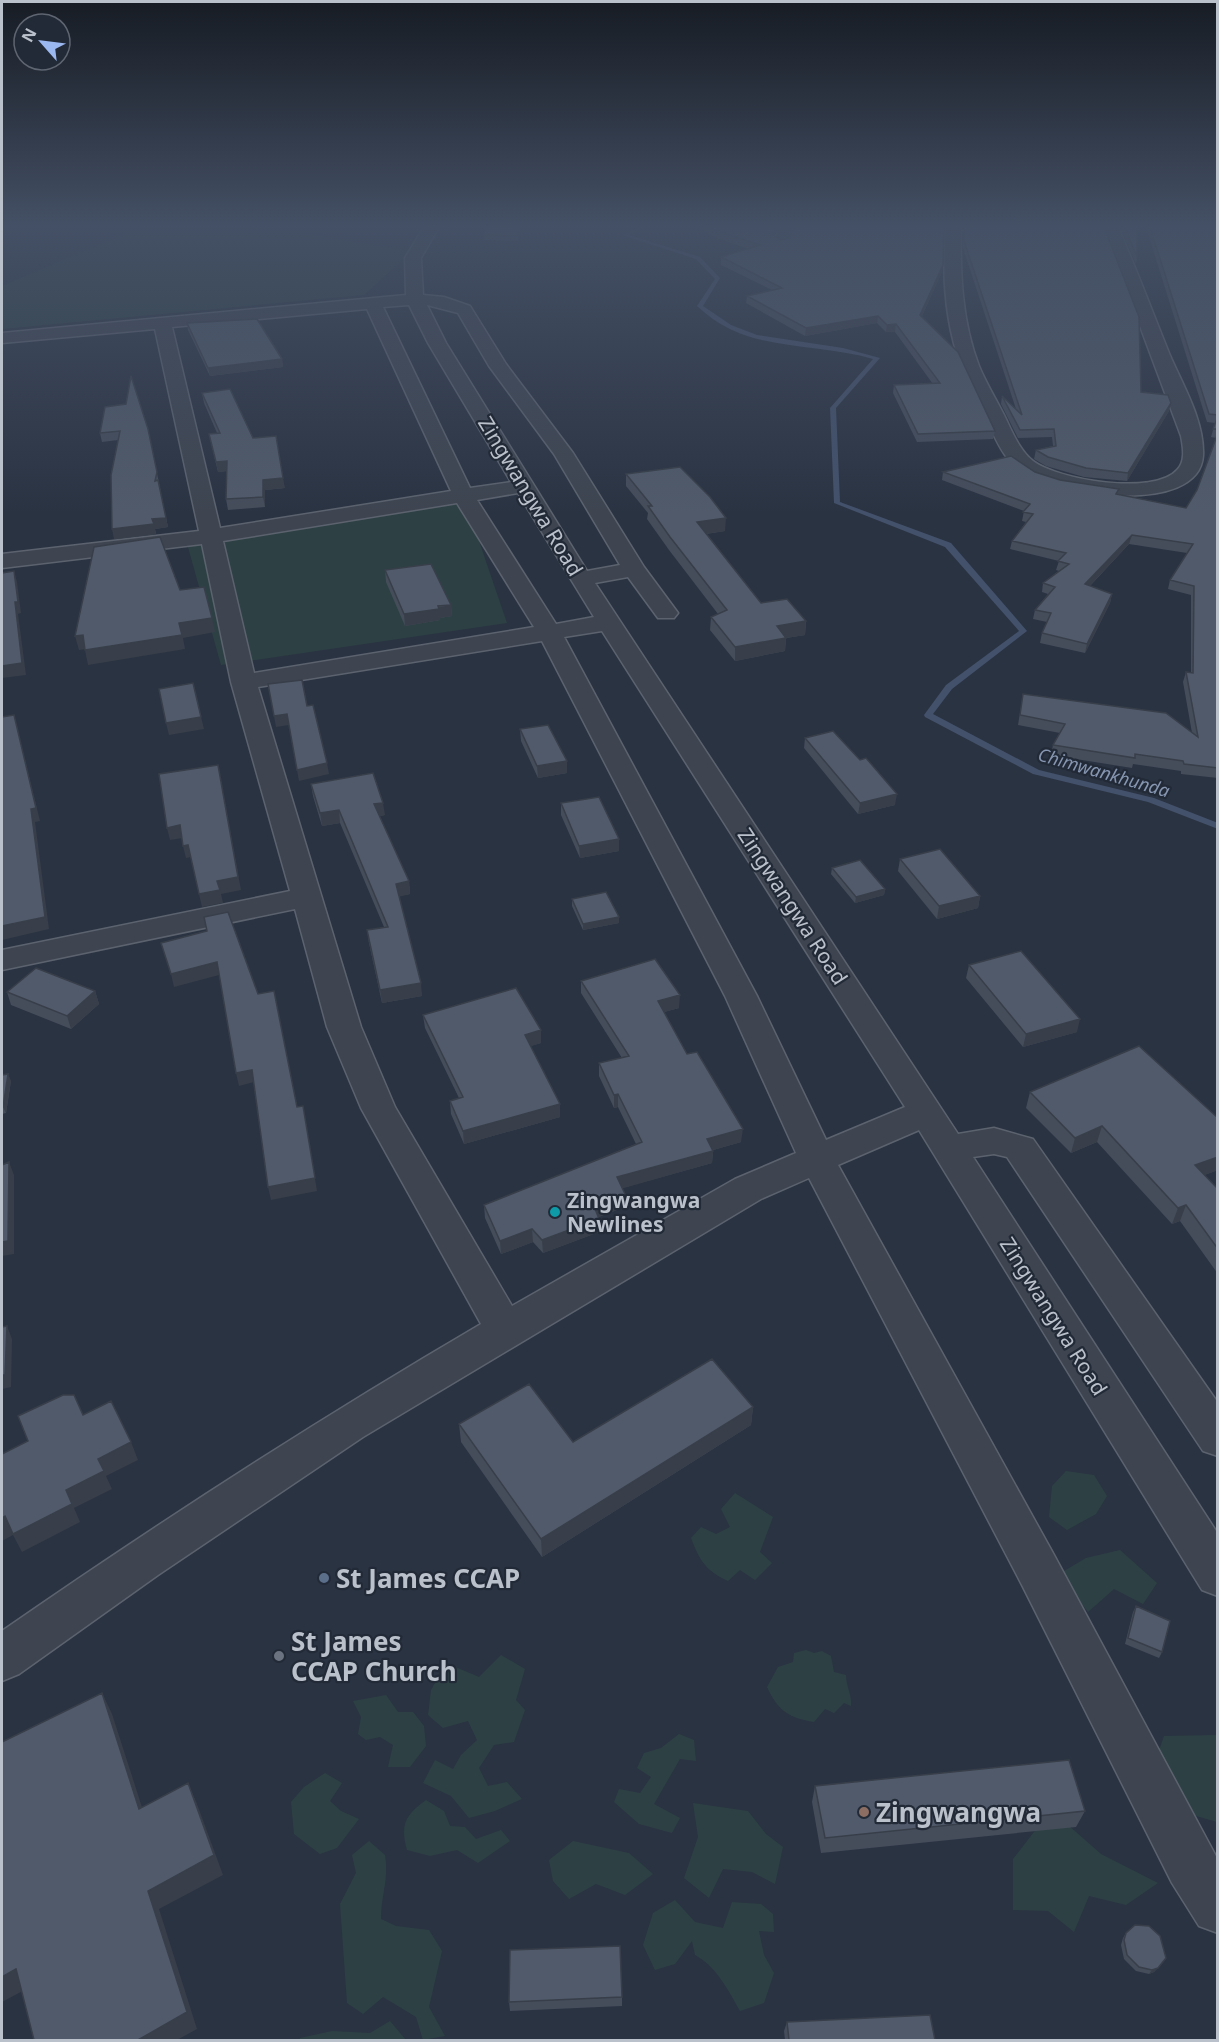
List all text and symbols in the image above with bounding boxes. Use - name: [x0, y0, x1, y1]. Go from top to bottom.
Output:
- north arrow: [12, 12, 72, 72]
- text: N: [16, 24, 42, 46]
- street label: Zingwangwa Road: [472, 411, 590, 581]
- water label: Chimwankhunda: [1035, 742, 1173, 802]
- street label: Zingwangwa Road: [732, 822, 854, 990]
- place label: Zingwangwa Newlines: [567, 1186, 700, 1238]
- marker: Zingwangwa Newlines: [548, 1205, 562, 1219]
- street label: Zingwangwa Road: [994, 1232, 1114, 1400]
- place label: St James CCAP: [336, 1560, 520, 1596]
- marker: St James CCAP: [317, 1571, 331, 1585]
- place label: St James CCAP Church: [291, 1623, 457, 1689]
- marker: St James CCAP Church: [272, 1649, 286, 1663]
- place label: Zingwangwa: [876, 1794, 1041, 1830]
- marker: Zingwangwa: [857, 1805, 871, 1819]

